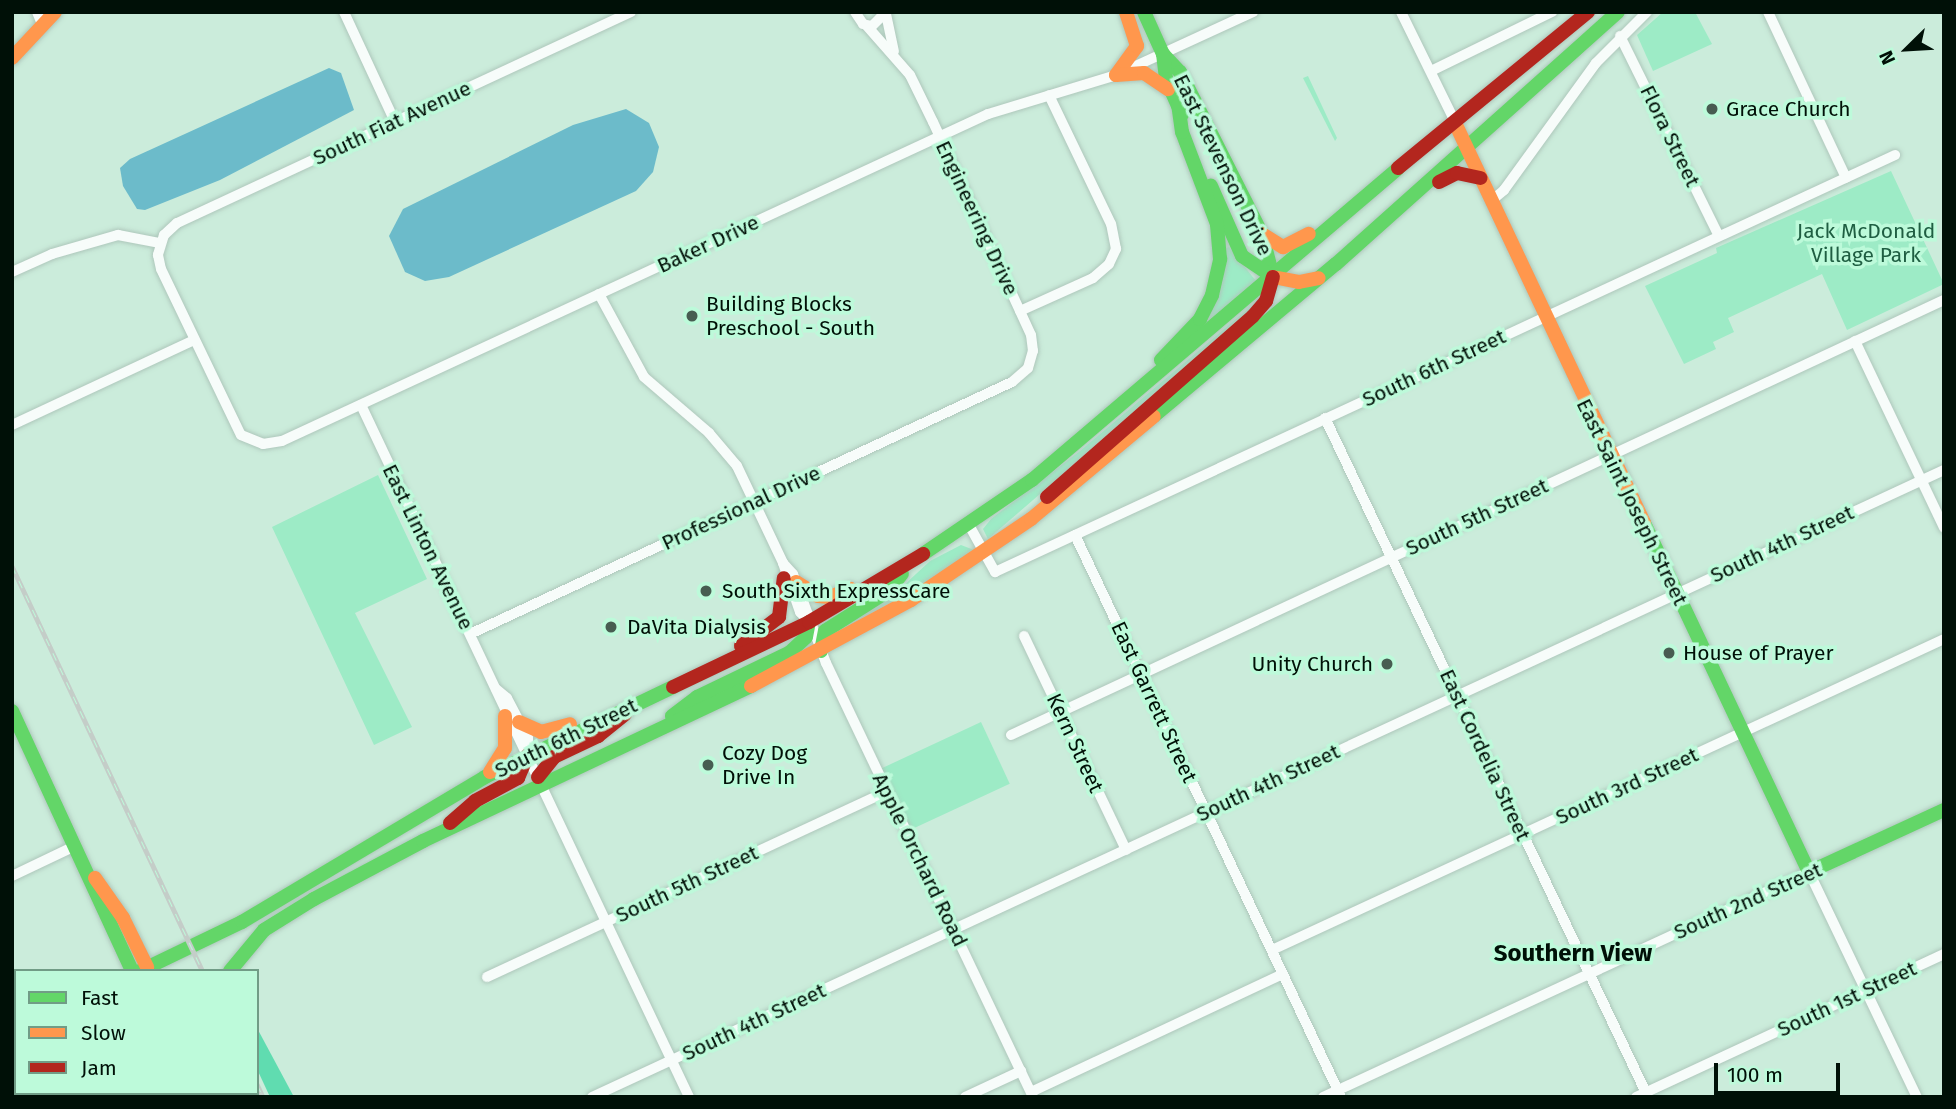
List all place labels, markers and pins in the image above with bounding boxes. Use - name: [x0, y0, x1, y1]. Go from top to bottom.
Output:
- place label: Grace Church: [1726, 96, 1851, 122]
- marker: Grace Church: [1704, 101, 1720, 117]
- place label: Building Blocks Preschool - South: [706, 291, 875, 341]
- marker: Building Blocks Preschool - South: [684, 308, 700, 324]
- place label: South Sixth ExpressCare: [722, 578, 951, 604]
- marker: South Sixth ExpressCare: [696, 581, 716, 601]
- place label: DaVita Dialysis: [627, 614, 766, 640]
- marker: DaVita Dialysis: [601, 617, 621, 637]
- place label: House of Prayer: [1683, 640, 1834, 666]
- marker: House of Prayer: [1661, 645, 1677, 661]
- place label: Unity Church: [1252, 651, 1373, 677]
- marker: Unity Church: [1379, 656, 1395, 672]
- place label: Cozy Dog Drive In: [722, 740, 807, 790]
- marker: Cozy Dog Drive In: [700, 757, 716, 773]

